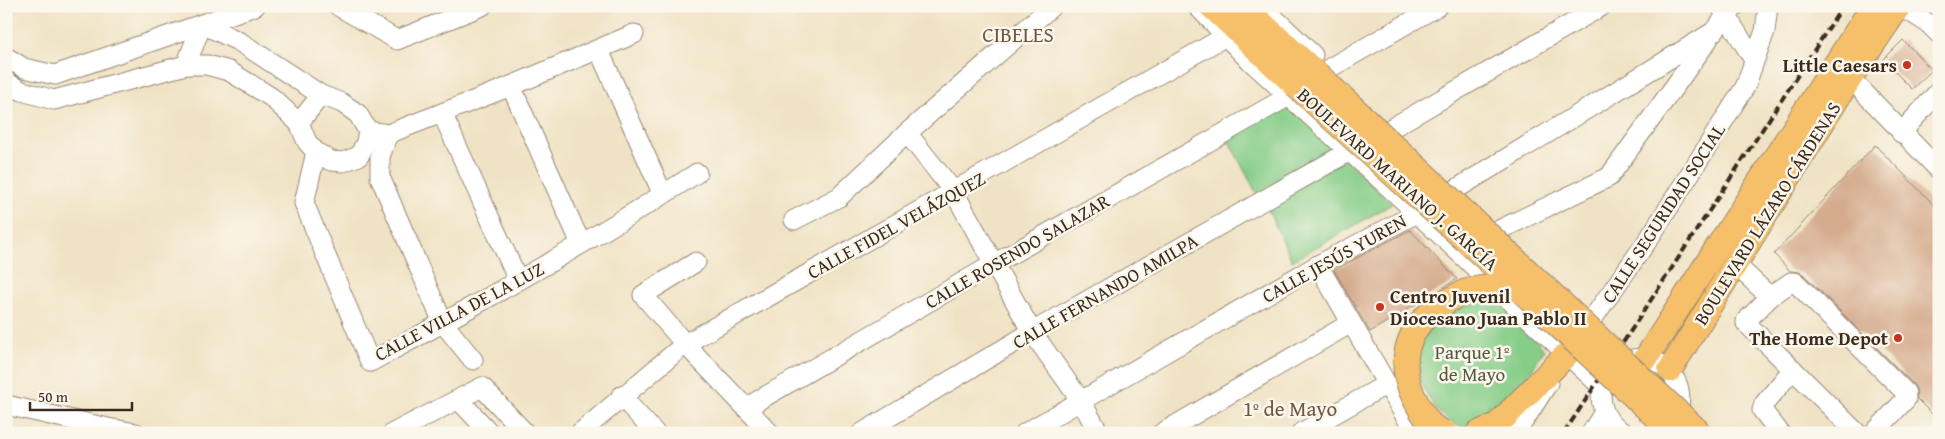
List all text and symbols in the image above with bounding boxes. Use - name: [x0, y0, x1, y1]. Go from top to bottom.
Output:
- district label: CIBELES: [982, 19, 1054, 50]
- place label: Little Caesars: [1783, 51, 1897, 79]
- marker: Little Caesars: [1901, 59, 1913, 71]
- street label: BOULEVARD MARIANO J. GARCÍA: [1291, 81, 1505, 277]
- street label: BOULEVARD LÁZARO CÁRDENAS: [1687, 96, 1847, 330]
- street label: CALLE SEGURIDAD SOCIAL: [1594, 118, 1732, 308]
- street label: CALLE FIDEL VELÁZQUEZ: [802, 164, 990, 286]
- street label: CALLE ROSENDO SALAZAR: [920, 187, 1114, 315]
- street label: CALLE JESÚS YUREN: [1257, 207, 1411, 309]
- street label: CALLE FERNANDO AMILPA: [1007, 226, 1203, 356]
- street label: CALLE VILLA DE LA LUZ: [369, 254, 549, 368]
- place label: Centro Juvenil Diocesano Juan Pablo II: [1390, 282, 1587, 332]
- marker: Centro Juvenil Diocesano Juan Pablo II: [1374, 301, 1386, 313]
- place label: The Home Depot: [1749, 324, 1889, 352]
- marker: The Home Depot: [1892, 332, 1904, 344]
- park label: Parque 1º de Mayo: [1435, 338, 1509, 388]
- scale bar: [30, 379, 132, 411]
- text: 50 m: [38, 386, 69, 407]
- district label: 1º de Mayo: [1243, 393, 1337, 424]

